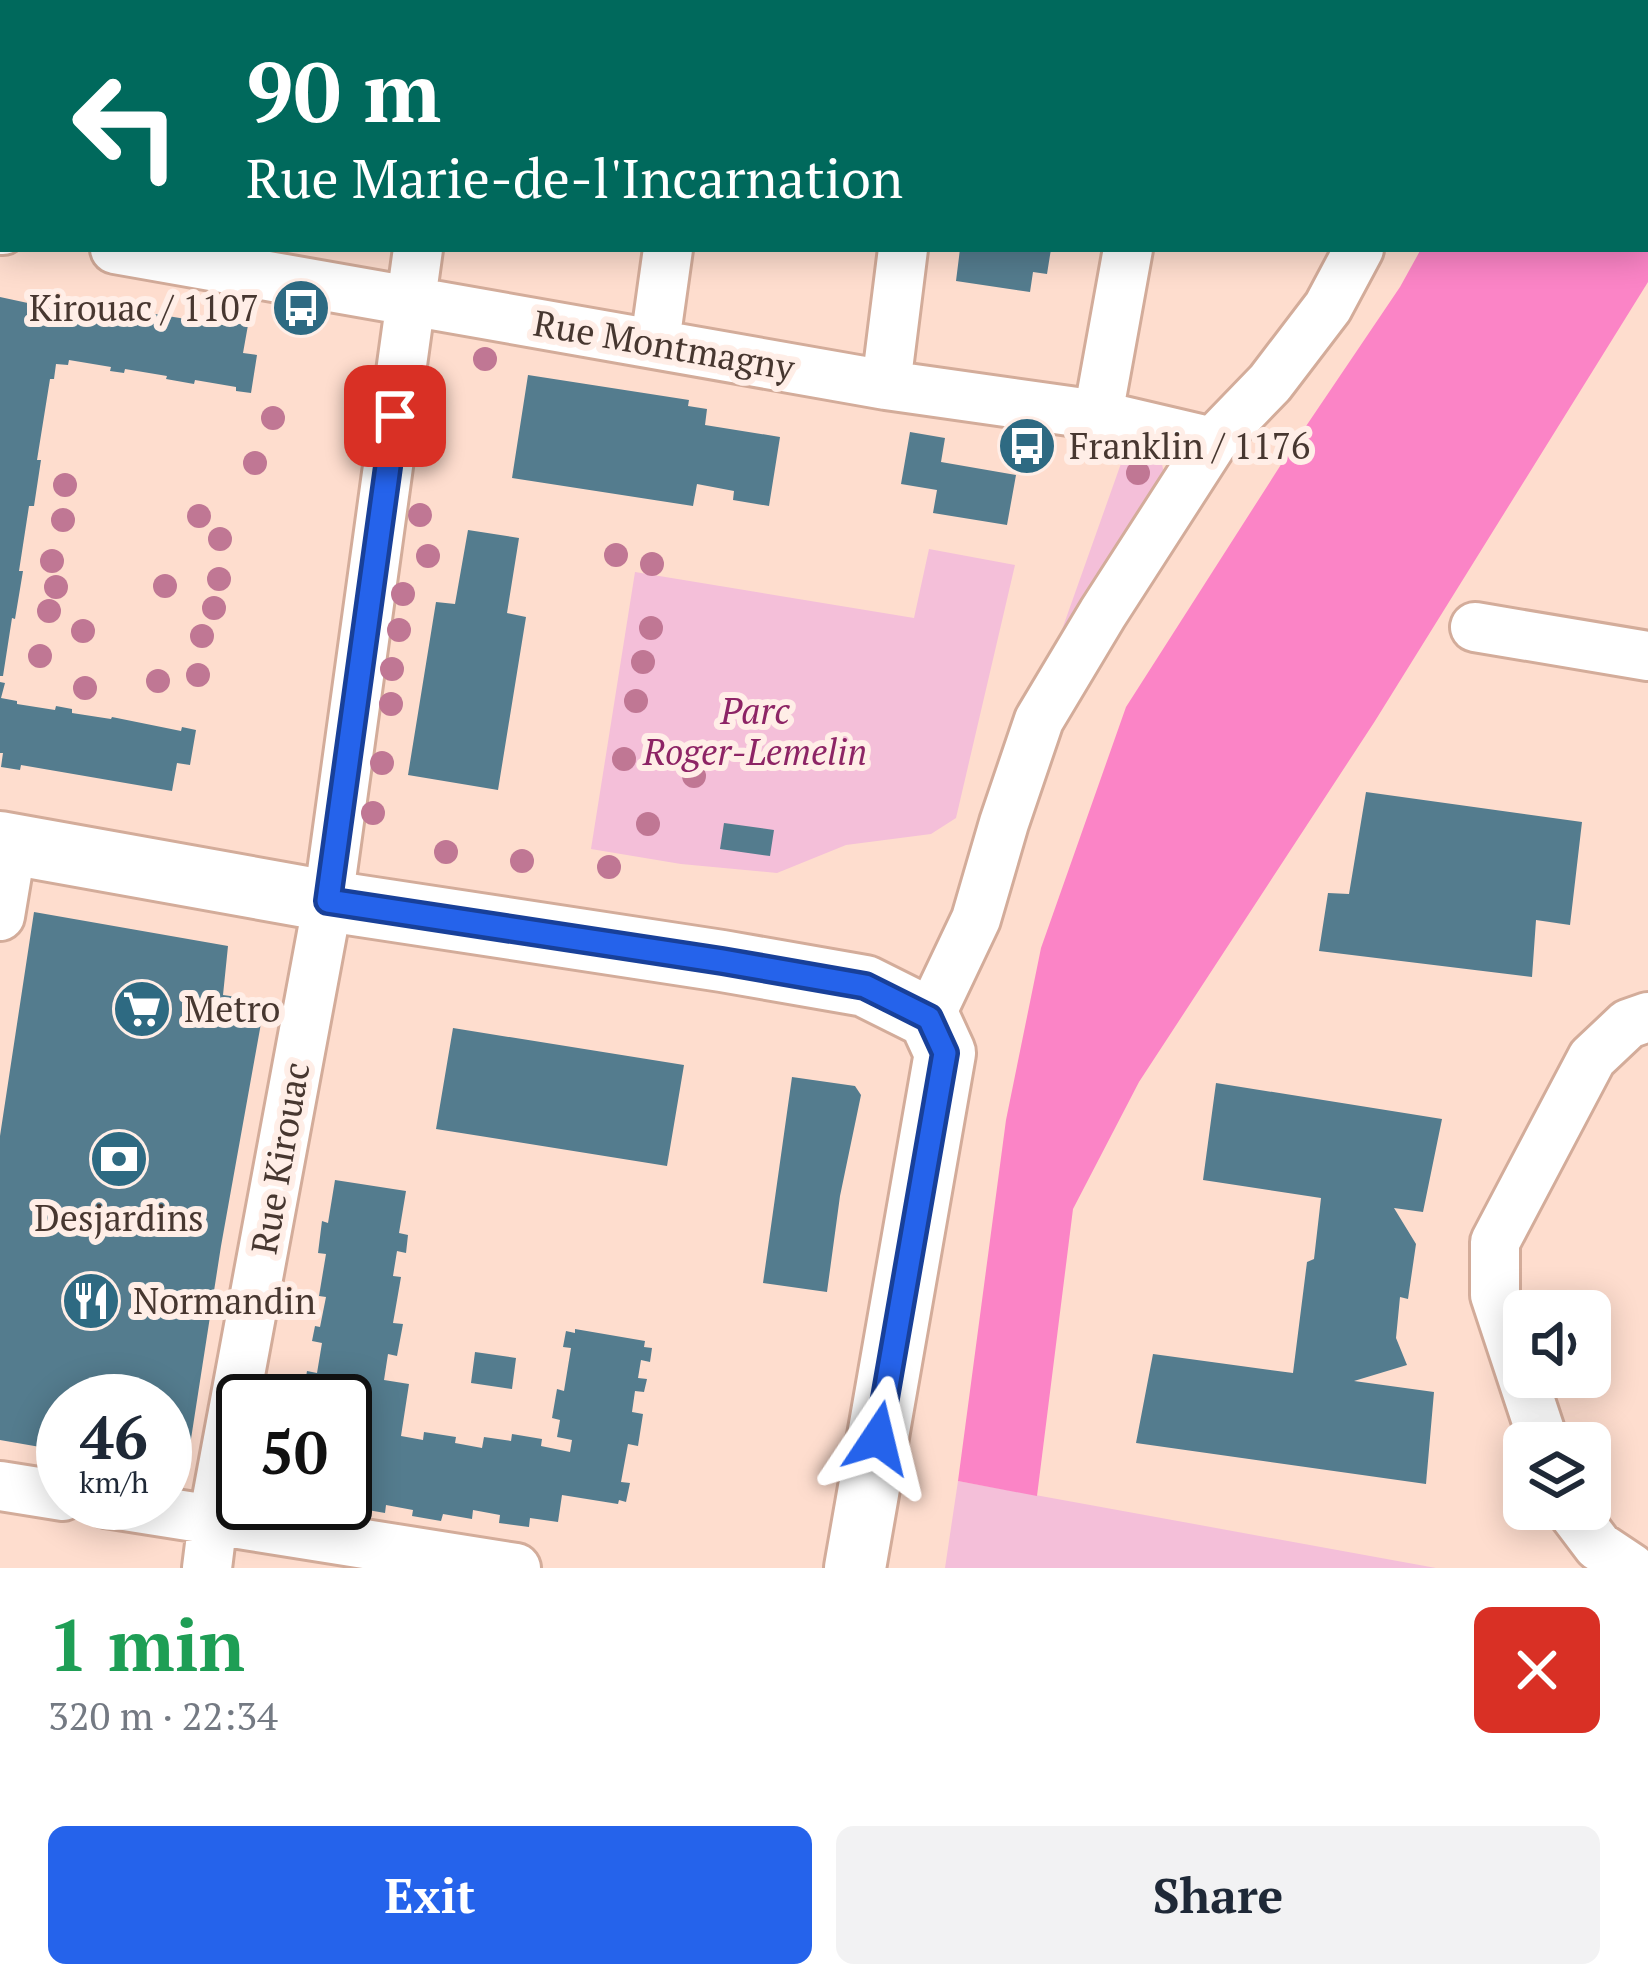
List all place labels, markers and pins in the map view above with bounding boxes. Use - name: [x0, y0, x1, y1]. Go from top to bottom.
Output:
- bus stop icon: Kirouac / 1107: [270, 277, 332, 339]
- place label: Kirouac / 1107: [29, 284, 259, 331]
- pin: [344, 365, 446, 467]
- bus stop icon: Franklin / 1176: [996, 415, 1058, 477]
- place label: Franklin / 1176: [1069, 422, 1310, 469]
- supermarket icon: Metro: [111, 978, 173, 1040]
- place label: Metro: [184, 985, 280, 1032]
- bank icon: Desjardins: [88, 1128, 150, 1190]
- place label: Desjardins: [34, 1194, 204, 1241]
- restaurant icon: Normandin: [60, 1270, 122, 1332]
- place label: Normandin: [133, 1277, 316, 1324]

